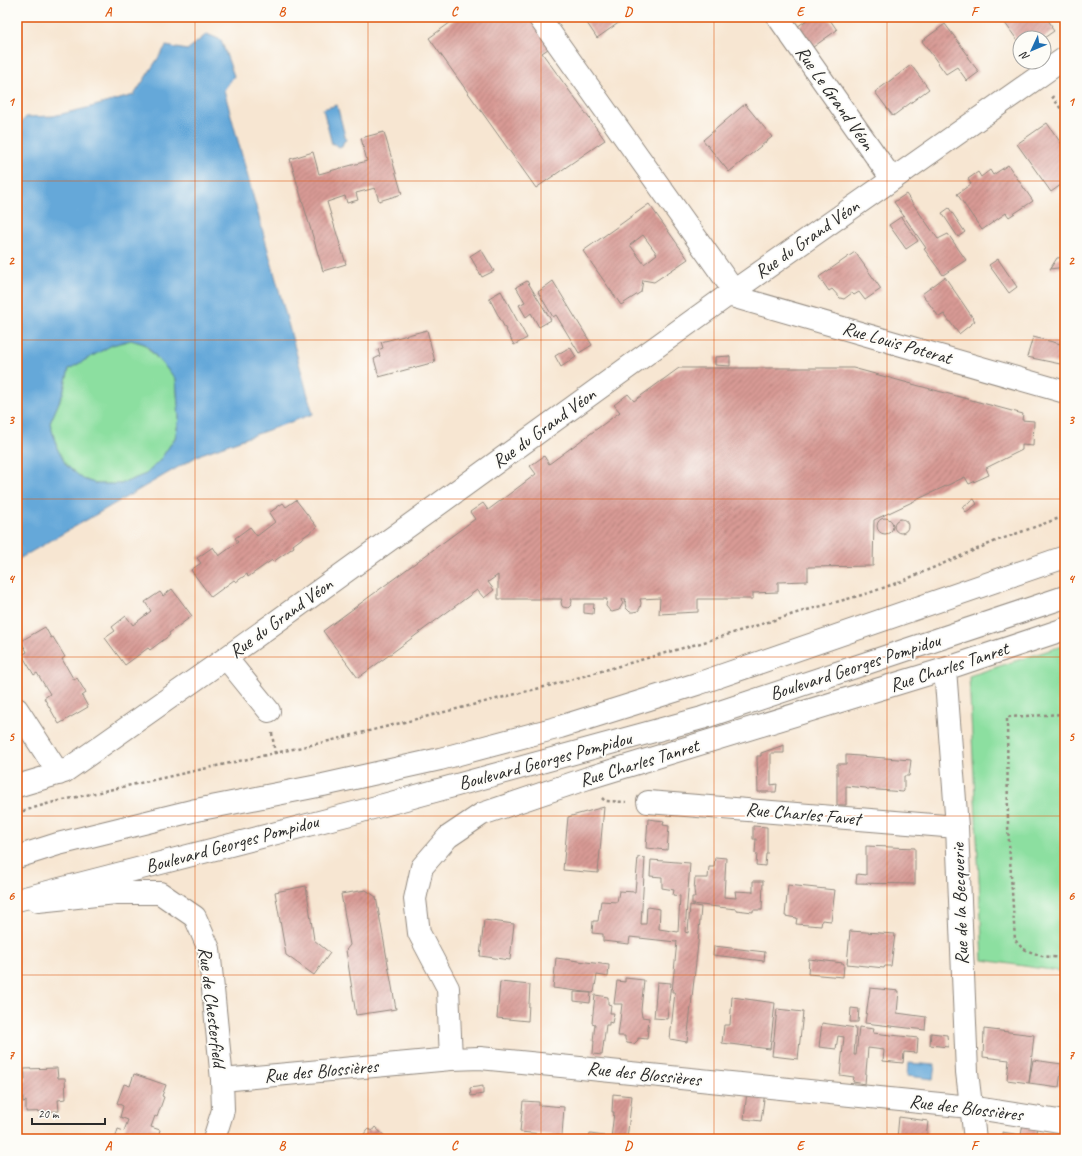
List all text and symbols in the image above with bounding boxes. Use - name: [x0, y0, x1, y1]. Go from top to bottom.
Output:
- text: A: [105, 4, 113, 20]
- text: B: [279, 4, 287, 20]
- text: C: [451, 4, 459, 20]
- text: D: [624, 4, 633, 20]
- text: E: [797, 4, 806, 20]
- text: F: [971, 4, 980, 20]
- north arrow: [1012, 30, 1052, 70]
- street label: Rue Le Grand Véon: [790, 41, 880, 155]
- text: N: [1016, 48, 1032, 64]
- text: 1: [8, 94, 16, 110]
- text: 1: [1068, 94, 1076, 110]
- street label: Rue du Grand Véon: [750, 194, 864, 284]
- text: 2: [8, 253, 15, 269]
- text: 2: [1068, 253, 1075, 269]
- street label: Rue Louis Poterat: [840, 316, 956, 370]
- street label: Rue du Grand Véon: [487, 382, 601, 474]
- text: 3: [8, 412, 15, 428]
- text: 3: [1068, 412, 1075, 428]
- text: 4: [8, 571, 16, 587]
- text: 4: [1068, 571, 1076, 587]
- street label: Rue du Grand Véon: [224, 572, 338, 664]
- street label: Boulevard Georges Pompidou: [767, 627, 945, 706]
- street label: Rue Charles Tanret: [887, 636, 1013, 697]
- street label: Boulevard Georges Pompidou: [456, 726, 636, 796]
- text: 5: [8, 729, 15, 745]
- text: 5: [1068, 729, 1075, 745]
- street label: Rue Charles Tanret: [577, 733, 703, 792]
- street label: Rue Charles Favet: [745, 797, 864, 831]
- street label: Boulevard Georges Pompidou: [143, 809, 323, 879]
- street label: Rue de la Becquerie: [946, 841, 974, 965]
- text: 6: [8, 888, 15, 904]
- text: 6: [1068, 888, 1075, 904]
- street label: Rue de Chesterfield: [193, 946, 232, 1072]
- text: 7: [8, 1047, 15, 1063]
- text: 7: [1068, 1047, 1075, 1063]
- street label: Rue des Blossières: [263, 1054, 380, 1088]
- street label: Rue des Blossières: [586, 1056, 704, 1092]
- street label: Rue des Blossières: [908, 1089, 1026, 1127]
- scale bar: [32, 1100, 105, 1126]
- text: 20 m: [38, 1106, 60, 1122]
- text: A: [105, 1138, 113, 1154]
- text: B: [279, 1138, 287, 1154]
- text: C: [451, 1138, 459, 1154]
- text: D: [624, 1138, 633, 1154]
- text: E: [797, 1138, 806, 1154]
- text: F: [971, 1138, 980, 1154]

